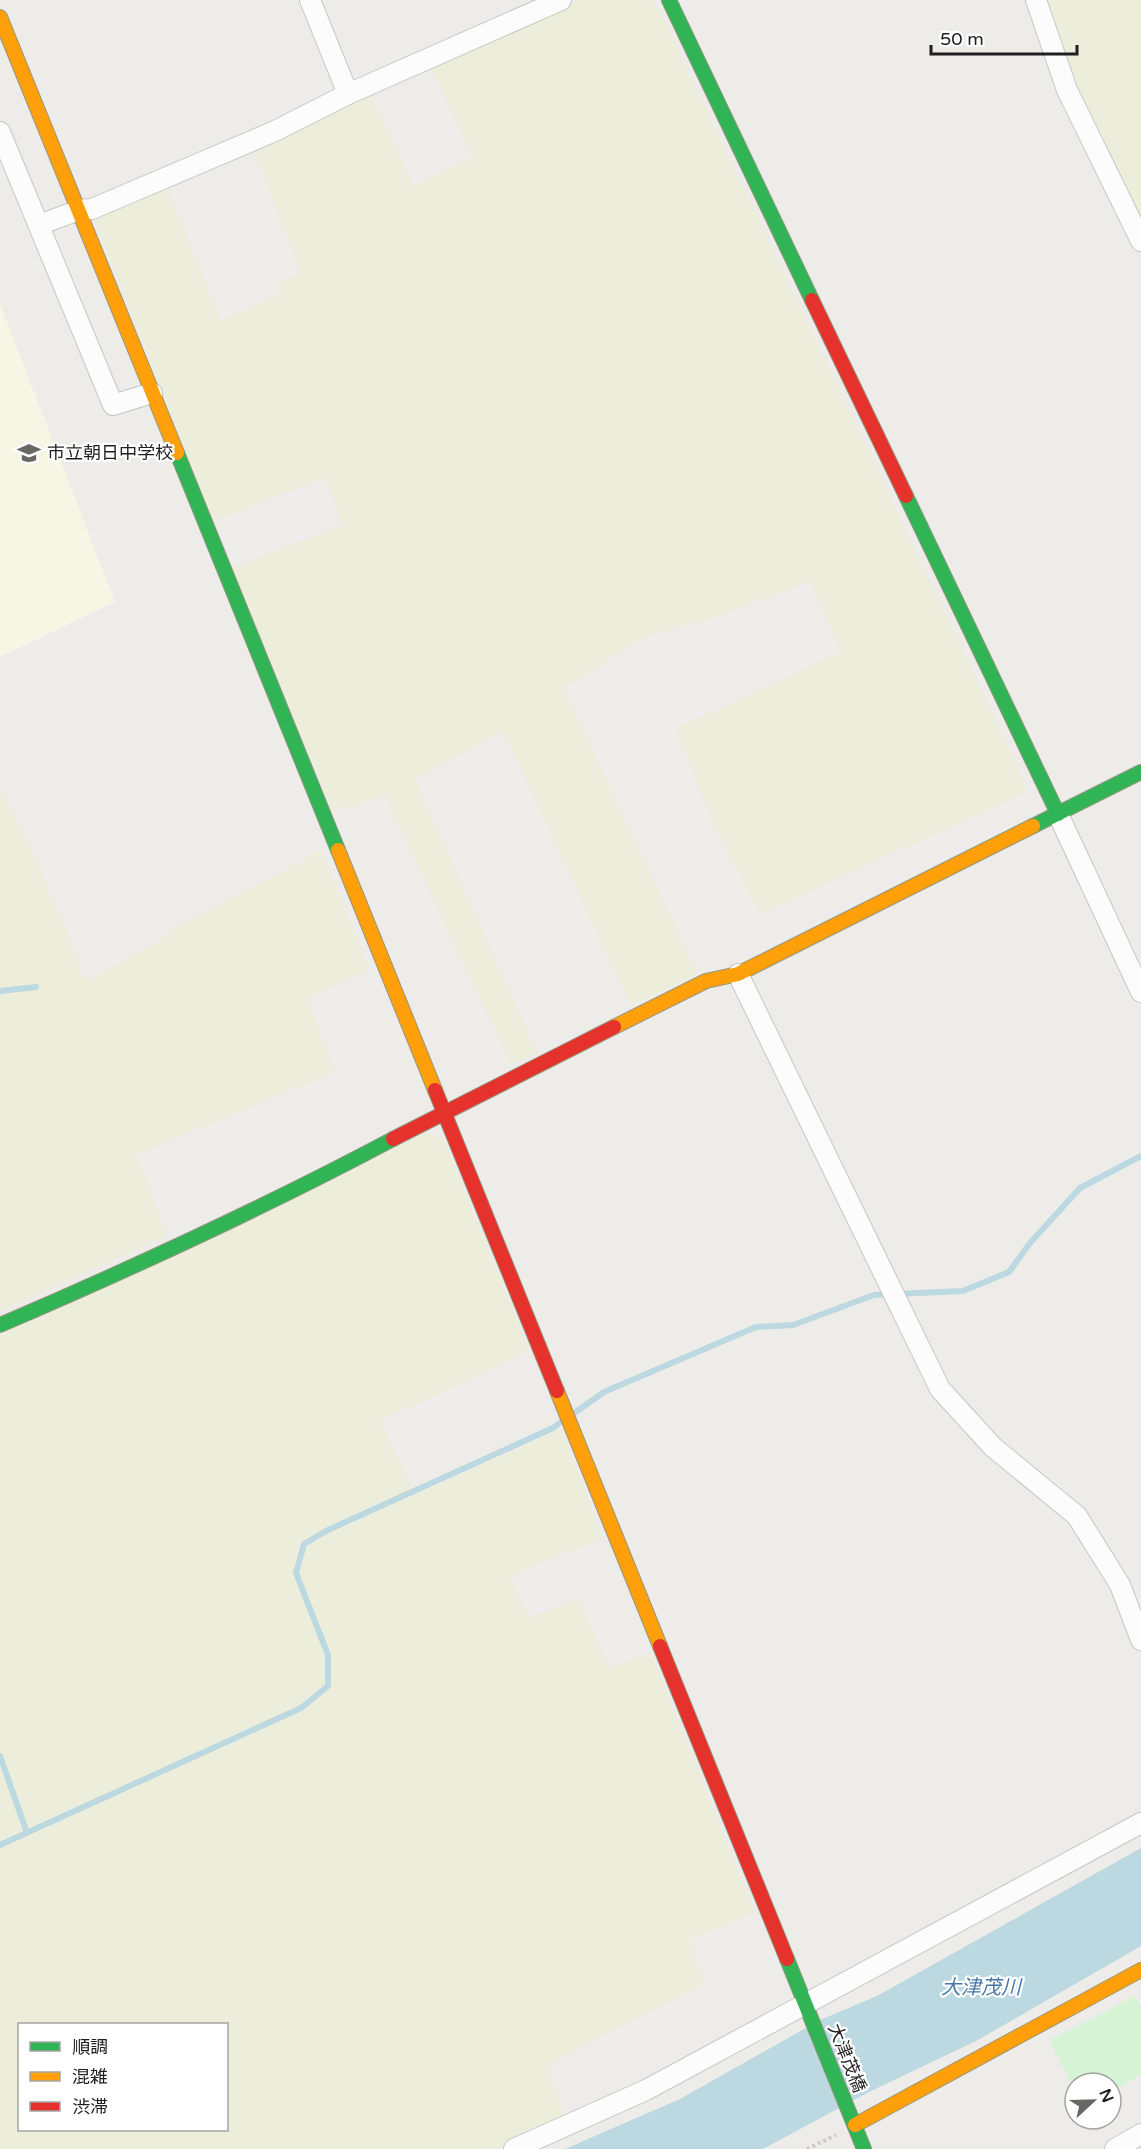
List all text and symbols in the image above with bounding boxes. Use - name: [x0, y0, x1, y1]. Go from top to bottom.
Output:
- scale bar: [931, 18, 1076, 56]
- text: 50 m: [940, 28, 984, 50]
- school or university icon: 市立朝日中学校: [16, 440, 42, 466]
- place label: 市立朝日中学校: [47, 442, 173, 464]
- water label: 大津茂川: [941, 1976, 1023, 2000]
- street label: 大津茂橋: [823, 2021, 871, 2095]
- legend: [18, 2023, 228, 2131]
- text: 順調: [72, 2036, 108, 2058]
- text: 混雑: [72, 2066, 108, 2088]
- north arrow: [1063, 2071, 1123, 2131]
- text: N: [1094, 2086, 1118, 2105]
- text: 渋滞: [72, 2096, 108, 2118]

